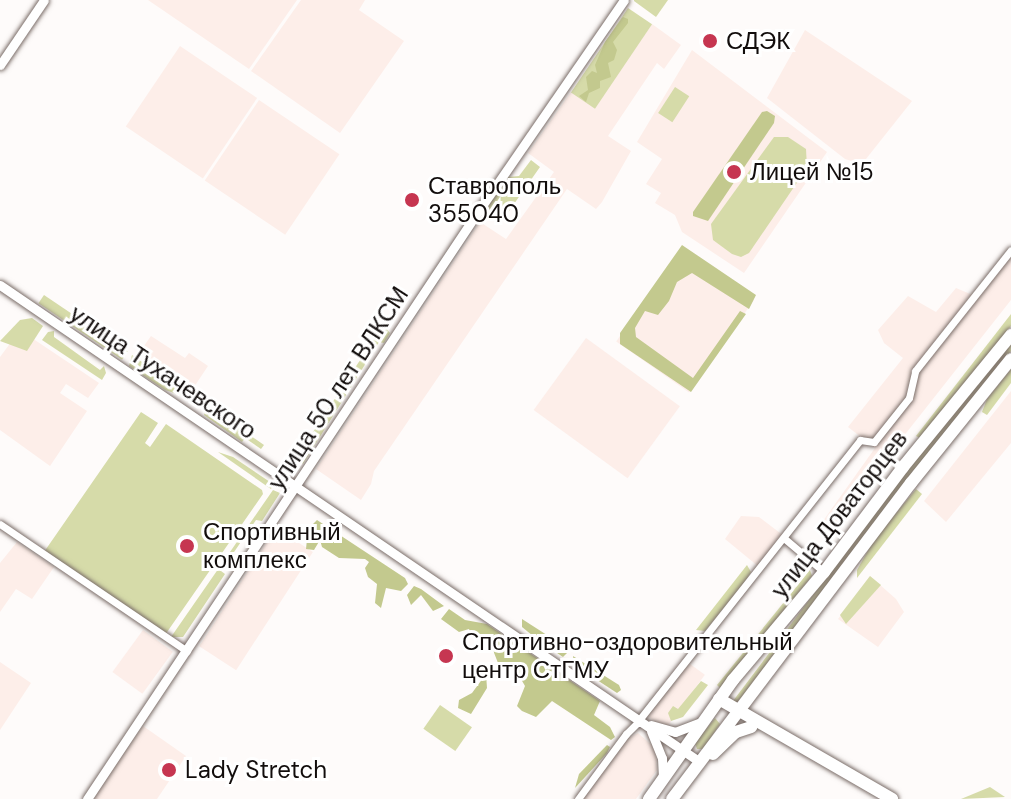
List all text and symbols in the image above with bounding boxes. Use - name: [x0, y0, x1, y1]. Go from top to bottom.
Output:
- place label: СДЭК: [726, 27, 790, 55]
- marker: СДЭК: [701, 32, 719, 50]
- place label: Лицей №15: [750, 158, 874, 186]
- marker: Лицей №15: [725, 163, 743, 181]
- place label: Ставрополь 355040: [428, 172, 561, 228]
- marker: Ставрополь 355040: [403, 191, 421, 209]
- street label: улица 50 лет ВЛКСМ: [262, 281, 414, 495]
- street label: улица Тухачевского: [64, 299, 262, 445]
- street label: улица Доваторцев: [765, 425, 913, 603]
- place label: Спортивный комплекс: [203, 518, 341, 574]
- marker: Спортивный комплекс: [178, 537, 196, 555]
- place label: Спортивно-оздоровительный центр СтГМУ: [462, 628, 793, 684]
- marker: Спортивно-оздоровительный центр СтГМУ: [437, 647, 455, 665]
- place label: Lady Stretch: [185, 756, 327, 784]
- marker: Lady Stretch: [160, 761, 178, 779]

